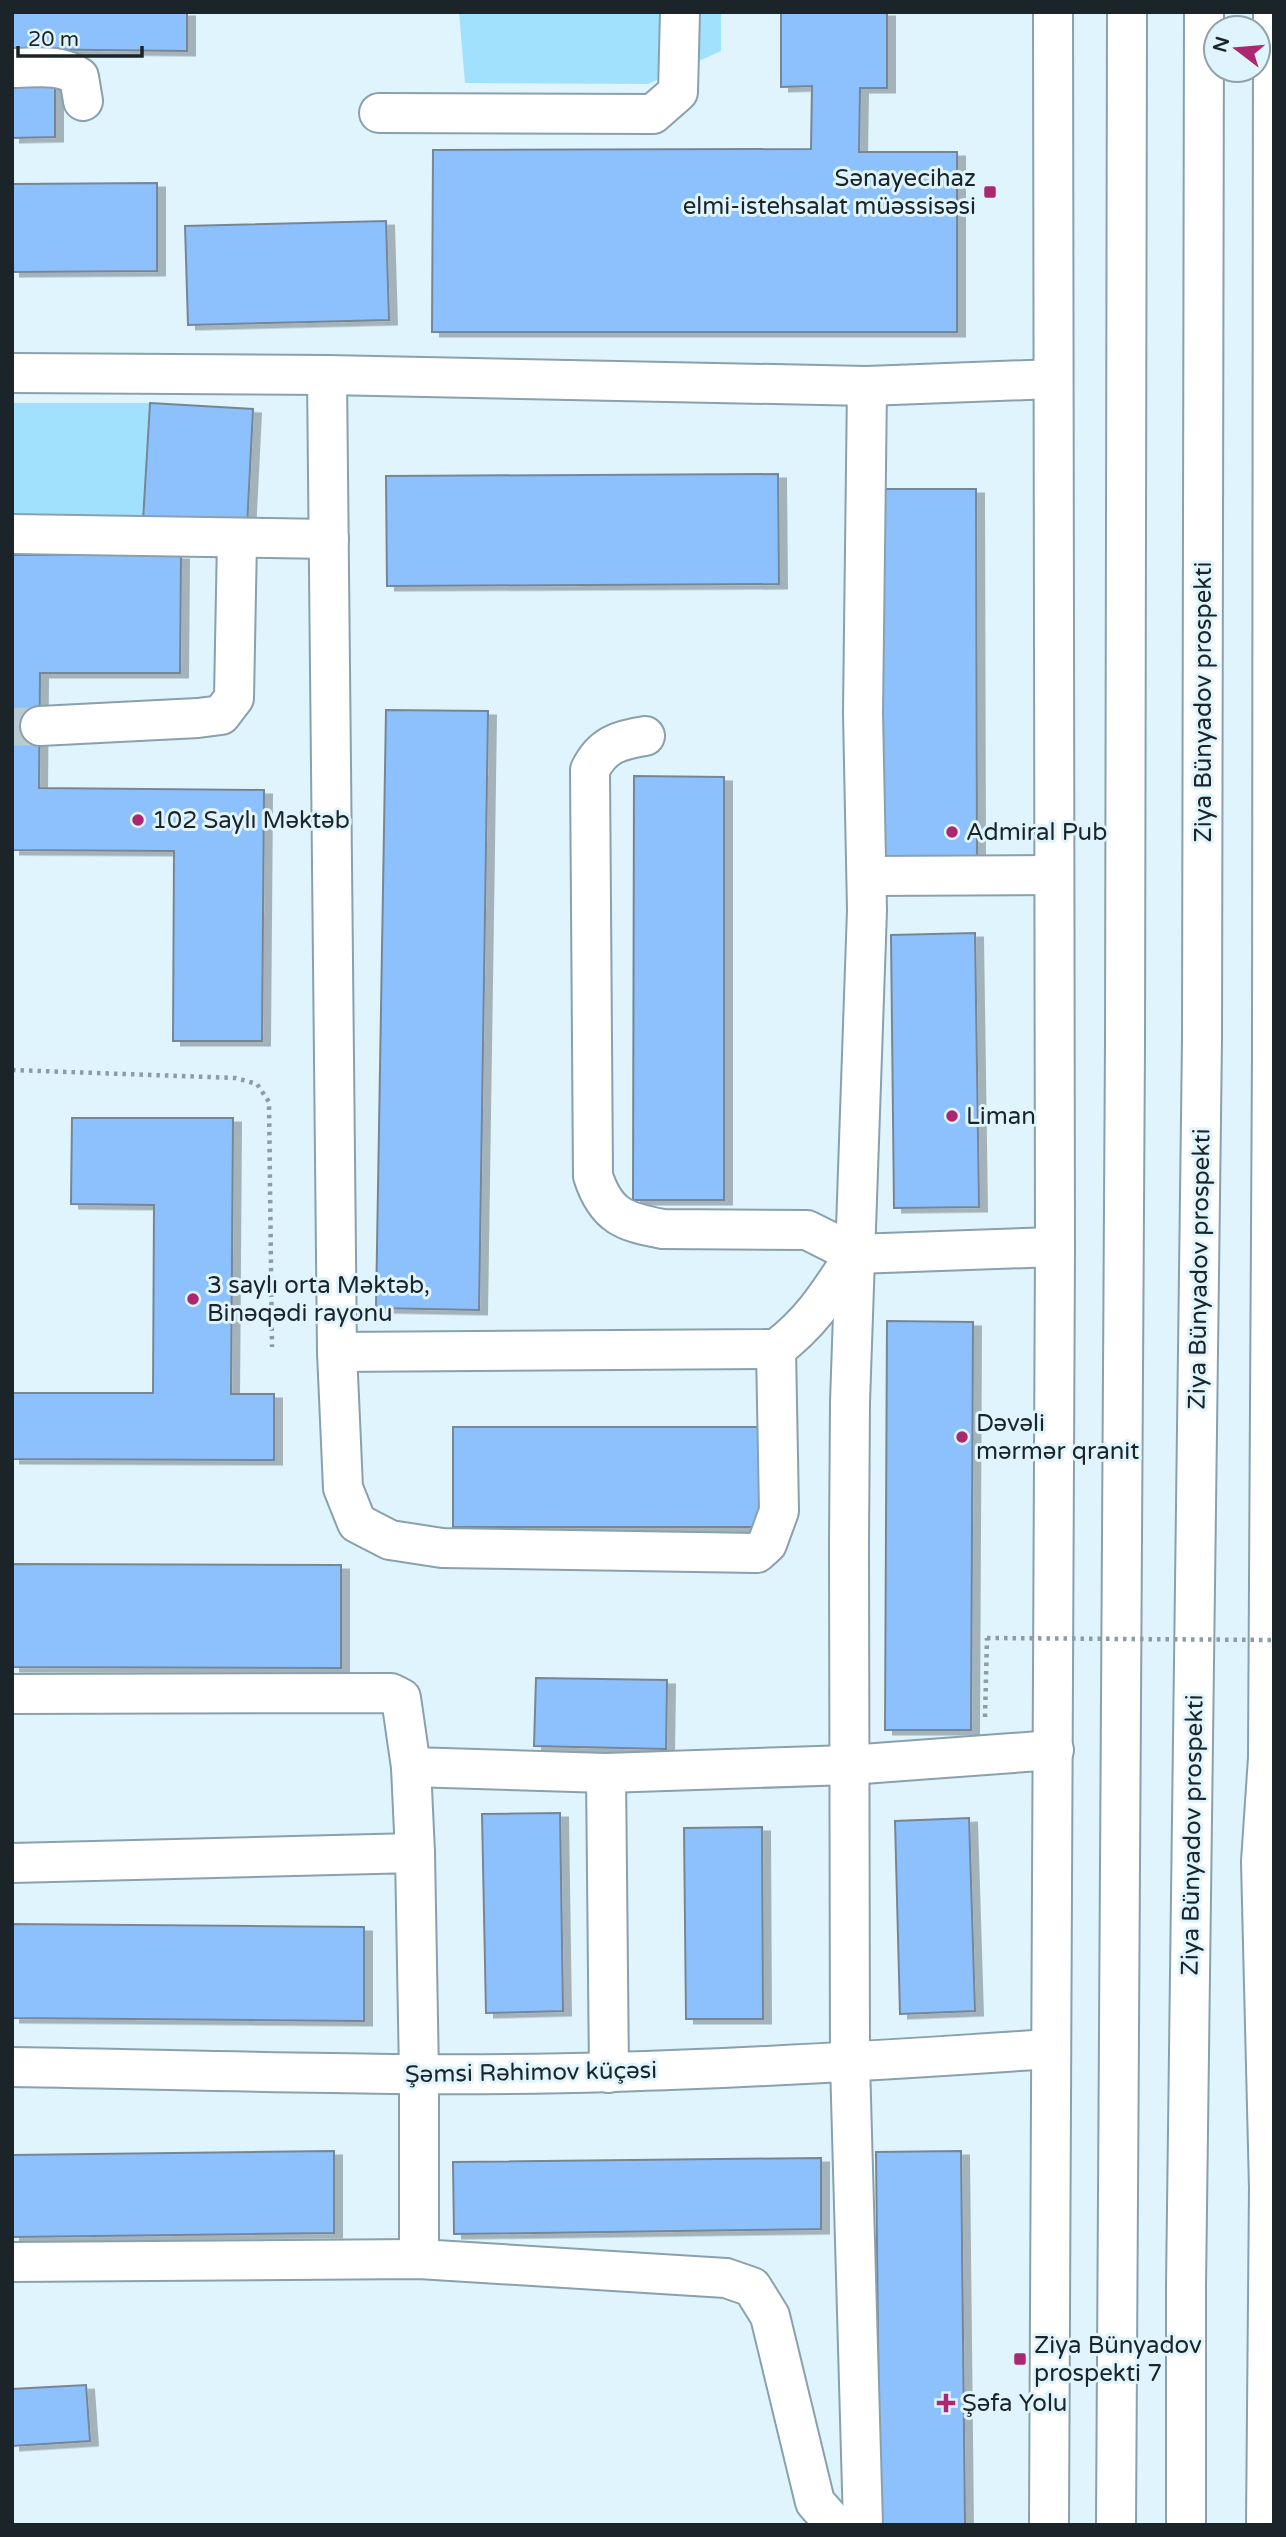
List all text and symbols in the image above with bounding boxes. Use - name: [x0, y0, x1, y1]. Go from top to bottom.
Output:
- scale bar: [18, 14, 142, 58]
- north arrow: [1202, 14, 1272, 84]
- text: 20 m: [28, 27, 79, 52]
- text: N: [1209, 34, 1234, 55]
- place label: Sənayecihaz elmi-istehsalat müəssisəsi: [683, 164, 976, 221]
- marker: Sənayecihaz elmi-istehsalat müəssisəsi: [982, 184, 998, 200]
- street label: Ziya Bünyadov prospekti: [1189, 561, 1218, 843]
- place label: 102 Saylı Məktəb: [152, 806, 350, 835]
- marker: 102 Saylı Məktəb: [130, 812, 146, 828]
- place label: Admiral Pub: [966, 818, 1107, 847]
- marker: Admiral Pub: [944, 824, 960, 840]
- place label: Liman: [966, 1102, 1036, 1131]
- marker: Liman: [944, 1108, 960, 1124]
- street label: Ziya Bünyadov prospekti: [1183, 1128, 1216, 1410]
- place label: 3 saylı orta Məktəb, Binəqədi rayonu: [207, 1271, 430, 1328]
- marker: 3 saylı orta Məktəb, Binəqədi rayonu: [185, 1291, 201, 1307]
- place label: Dəvəli mərmər qranit: [976, 1409, 1139, 1466]
- marker: Dəvəli mərmər qranit: [954, 1429, 970, 1445]
- street label: Ziya Bünyadov prospekti: [1176, 1694, 1209, 1976]
- street label: Şəmsi Rəhimov küçəsi: [405, 2056, 657, 2089]
- place label: Ziya Bünyadov prospekti 7: [1034, 2331, 1202, 2388]
- marker: Ziya Bünyadov prospekti 7: [1012, 2351, 1028, 2367]
- place label: Şəfa Yolu: [962, 2389, 1067, 2418]
- marker: Şəfa Yolu: [936, 2393, 956, 2413]

